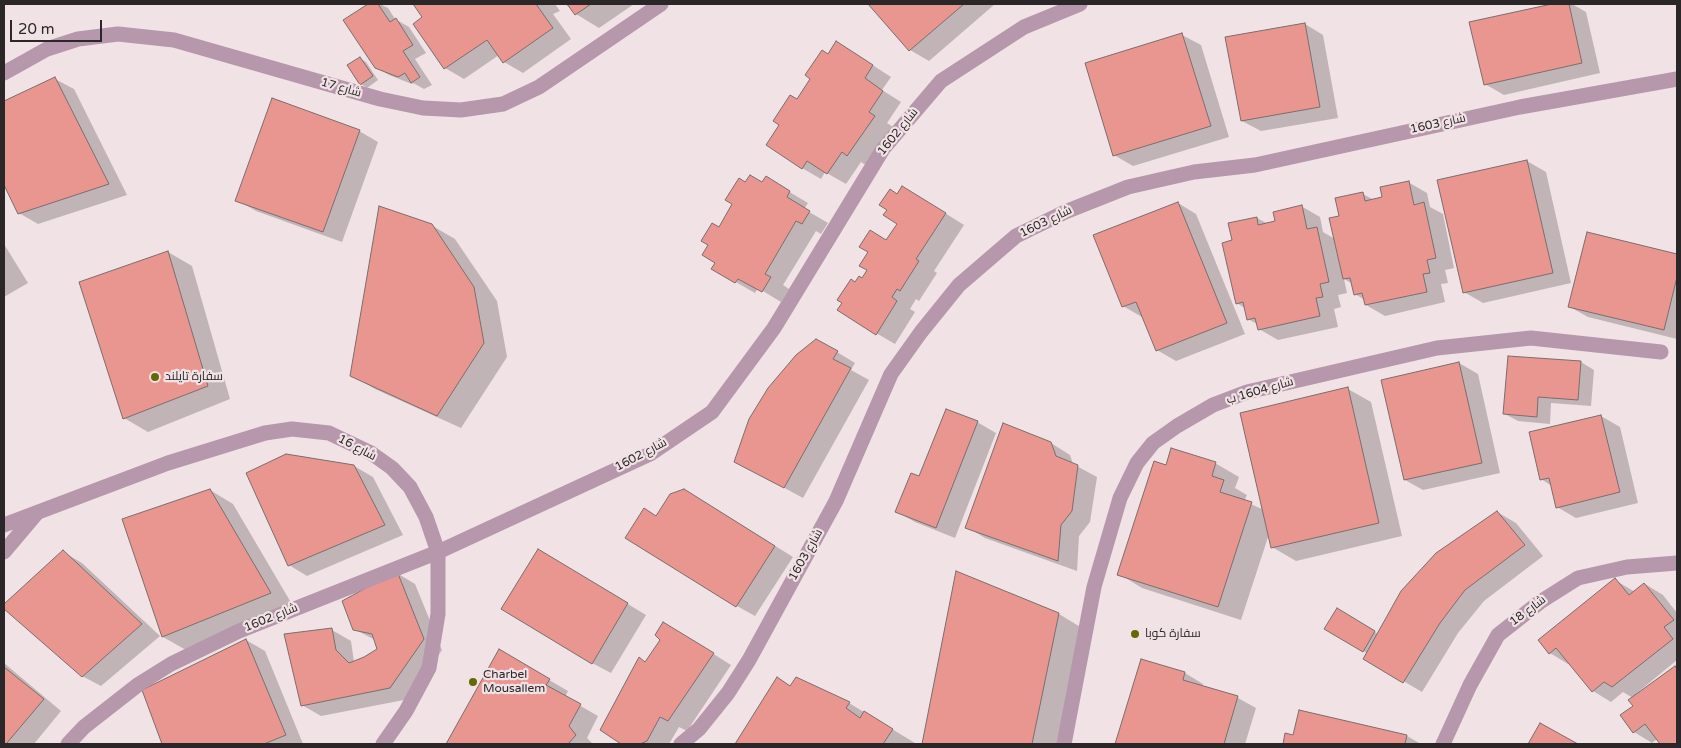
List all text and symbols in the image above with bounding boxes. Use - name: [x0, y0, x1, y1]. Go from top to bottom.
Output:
- scale bar: [12, 10, 105, 42]
- text: 20 m: [18, 20, 55, 38]
- street label: شارع 17: [319, 75, 363, 101]
- street label: شارع 1602: [875, 106, 921, 158]
- street label: شارع 1603: [1409, 111, 1467, 137]
- street label: شارع 1603: [1017, 203, 1075, 241]
- place label: سفارة تايلند: [165, 370, 223, 384]
- marker: سفارة تايلند: [149, 371, 161, 383]
- street label: شارع 1604 ب: [1225, 375, 1295, 407]
- street label: شارع 16: [335, 432, 379, 464]
- street label: شارع 1602: [613, 435, 669, 475]
- street label: شارع 1603: [786, 527, 826, 583]
- street label: شارع 18: [1507, 593, 1549, 629]
- street label: شارع 1602: [242, 601, 300, 635]
- place label: سفارة كوبا: [1145, 627, 1201, 641]
- marker: سفارة كوبا: [1129, 628, 1141, 640]
- place label: Charbel Mousallem: [483, 668, 545, 696]
- marker: Charbel Mousallem: [467, 676, 479, 688]

